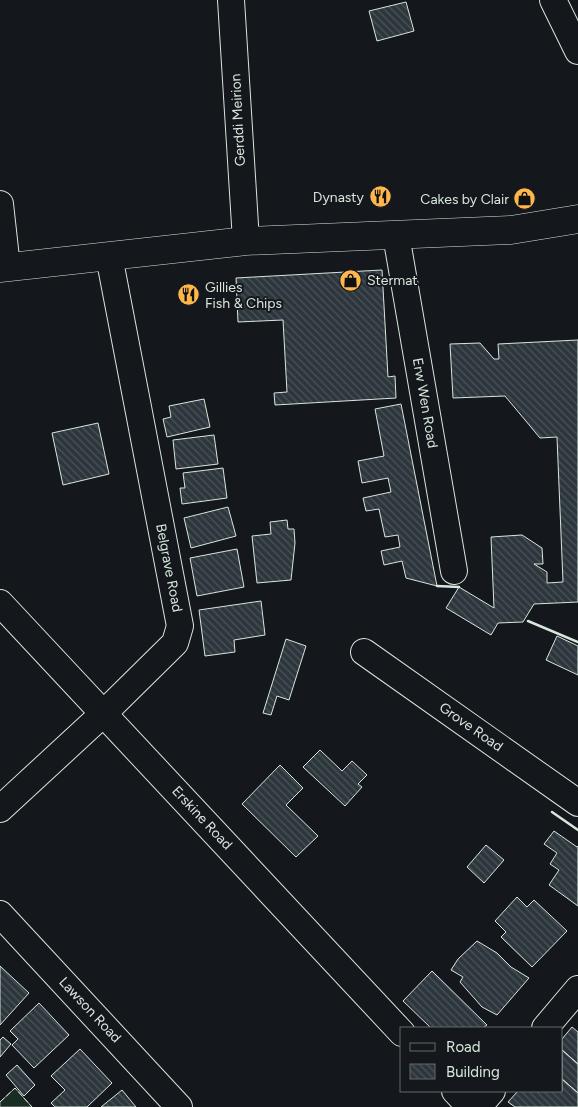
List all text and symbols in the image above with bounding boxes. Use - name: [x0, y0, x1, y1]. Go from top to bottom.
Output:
- street label: Gerddi Meirion: [227, 73, 249, 167]
- restaurant icon: Dynasty: [368, 185, 392, 209]
- shop icon: Cakes by Clair: [513, 187, 537, 211]
- place label: Dynasty: [313, 189, 365, 206]
- place label: Cakes by Clair: [420, 191, 509, 208]
- shop icon: Stermat: [339, 268, 363, 292]
- place label: Stermat: [367, 272, 418, 289]
- place label: Gillies Fish & Chips: [205, 279, 282, 312]
- restaurant icon: Gillies Fish & Chips: [177, 283, 201, 307]
- street label: Erw Wen Road: [409, 356, 441, 450]
- street label: Belgrave Road: [152, 522, 186, 614]
- street label: Grove Road: [436, 699, 506, 755]
- street label: Erskine Road: [168, 783, 236, 853]
- street label: Lawson Road: [55, 974, 125, 1046]
- legend: [400, 1027, 563, 1092]
- text: Road: [446, 1038, 481, 1056]
- text: Building: [446, 1063, 500, 1081]

